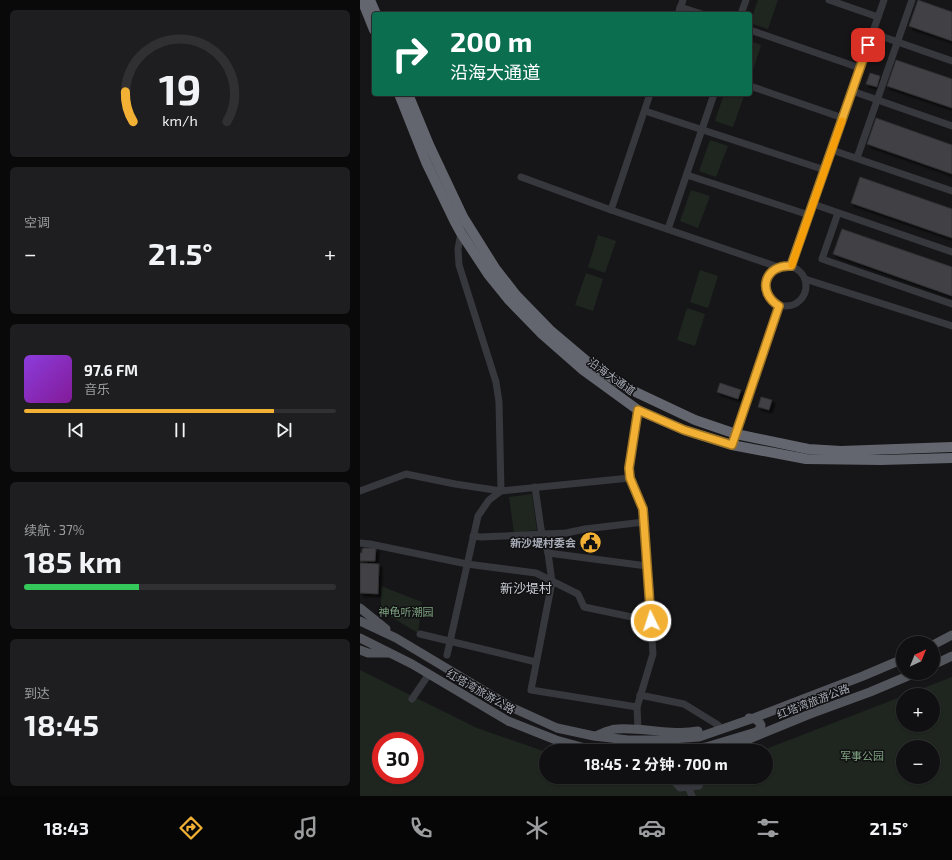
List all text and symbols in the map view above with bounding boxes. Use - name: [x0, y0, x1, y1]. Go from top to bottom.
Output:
- text: 200 m: [450, 24, 532, 58]
- icon: right: [384, 28, 436, 80]
- pin: [851, 28, 885, 62]
- icon: arrive: [857, 34, 879, 56]
- text: 沿海大通道: [450, 61, 540, 83]
- text: 19: [159, 62, 201, 112]
- text: km/h: [162, 111, 198, 128]
- text: 空调: [24, 214, 50, 230]
- text: 21.5°: [148, 235, 213, 271]
- text: −: [24, 240, 37, 266]
- text: +: [324, 240, 336, 266]
- street label: 沿海大通道: [586, 355, 638, 397]
- text: 97.6 FM: [84, 361, 138, 379]
- text: 音乐: [84, 381, 110, 397]
- icon: previous: [65, 419, 87, 441]
- icon: pause: [169, 419, 191, 441]
- icon: next: [273, 419, 295, 441]
- text: 续航 · 37%: [24, 522, 84, 538]
- public building icon: 新沙堤村委会: [578, 529, 604, 555]
- place label: 新沙堤村委会: [510, 536, 576, 549]
- text: 185 km: [24, 543, 122, 579]
- district label: 新沙堤村: [500, 580, 552, 596]
- position arrow: [630, 600, 672, 642]
- park label: 神龟听潮园: [379, 605, 434, 618]
- north arrow: [896, 636, 940, 680]
- map controls: [896, 636, 940, 784]
- street label: 红塔湾旅游公路: [444, 666, 518, 716]
- street label: 红塔湾旅游公路: [775, 681, 851, 721]
- text: 到达: [24, 685, 50, 701]
- button: +: [896, 688, 940, 732]
- text: 18:45: [24, 706, 99, 742]
- speed limit sign: 30: [372, 732, 424, 784]
- button: −: [896, 740, 940, 784]
- park label: 军事公园: [840, 749, 884, 762]
- text: 18:45 · 2 分钟 · 700 m: [584, 755, 728, 773]
- icon: directions: [177, 814, 205, 842]
- icon: music: [292, 814, 320, 842]
- icon: phone: [407, 814, 435, 842]
- icon: climate: [523, 814, 551, 842]
- icon: car: [638, 814, 666, 842]
- icon: filters: [754, 814, 782, 842]
- text: 18:43: [44, 817, 89, 839]
- text: 21.5°: [869, 817, 908, 839]

